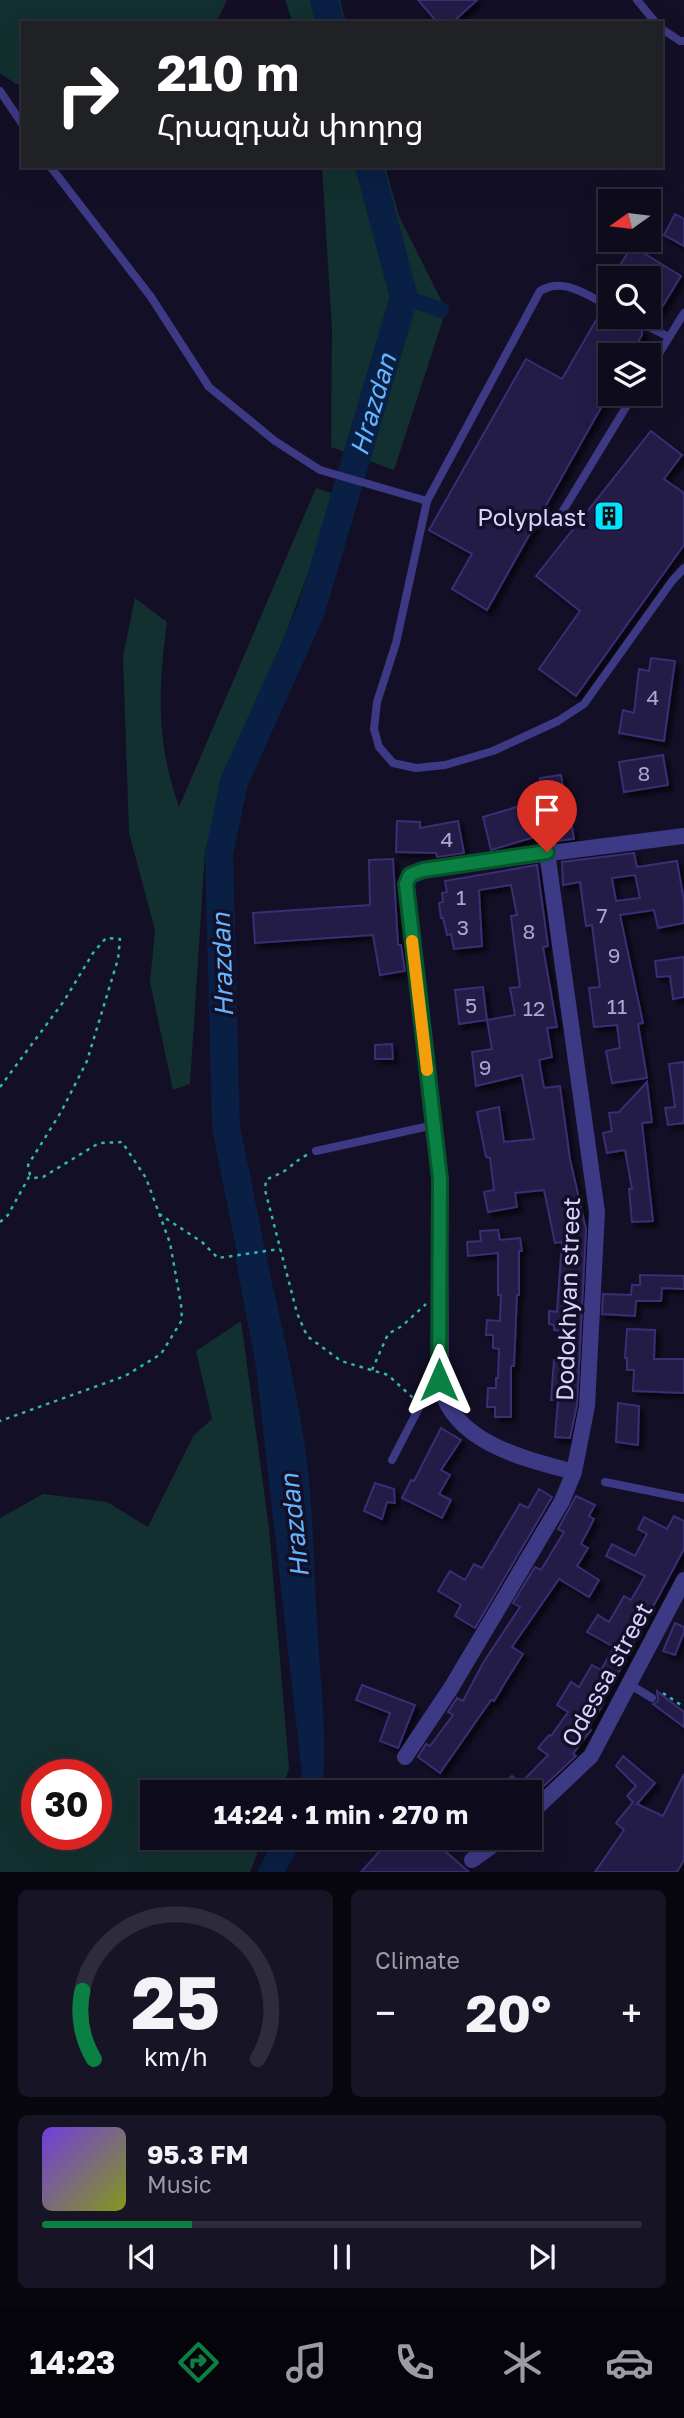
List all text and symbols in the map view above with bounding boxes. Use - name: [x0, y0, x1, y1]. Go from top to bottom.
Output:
- text: 210 m: [157, 43, 299, 102]
- icon: right: [42, 49, 133, 140]
- text: Հրազդան փողոց: [157, 106, 424, 144]
- north arrow: [598, 189, 662, 252]
- map controls: [598, 189, 661, 406]
- button: search: [598, 266, 661, 329]
- button: layers: [598, 343, 661, 406]
- water label: Hrazdan: [343, 349, 402, 459]
- building icon: Polyplast: [592, 499, 626, 533]
- place label: Polyplast: [477, 502, 586, 531]
- house number: 4: [647, 684, 659, 710]
- house number: 8: [638, 760, 650, 786]
- pin: [517, 780, 577, 852]
- icon: arrive: [528, 791, 566, 829]
- house number: 4: [441, 826, 453, 852]
- house number: 1: [456, 884, 466, 910]
- house number: 7: [596, 902, 608, 928]
- water label: Hrazdan: [205, 911, 239, 1018]
- house number: 3: [457, 914, 469, 940]
- house number: 8: [523, 918, 535, 944]
- house number: 9: [608, 942, 620, 968]
- house number: 5: [465, 992, 477, 1018]
- house number: 11: [607, 993, 627, 1019]
- house number: 12: [523, 995, 545, 1021]
- house number: 9: [479, 1054, 491, 1080]
- street label: Dodokhyan street: [549, 1196, 585, 1402]
- position arrow: [402, 1343, 476, 1417]
- water label: Hrazdan: [273, 1472, 315, 1579]
- street label: Odessa street: [554, 1597, 658, 1751]
- speed limit sign: 30: [21, 1759, 112, 1850]
- text: 14:24 · 1 min · 270 m: [214, 1799, 468, 1830]
- text: Climate: [375, 1946, 460, 1974]
- text: 25: [131, 1959, 220, 2046]
- text: 20°: [466, 1981, 551, 2043]
- text: −: [375, 1990, 396, 2035]
- text: +: [621, 1990, 642, 2035]
- text: km/h: [144, 2041, 207, 2072]
- text: 95.3 FM: [147, 2139, 249, 2170]
- text: Music: [147, 2170, 212, 2198]
- icon: previous: [123, 2238, 161, 2276]
- icon: pause: [323, 2238, 361, 2276]
- icon: next: [523, 2238, 561, 2276]
- icon: directions: [174, 2338, 223, 2387]
- icon: music: [282, 2338, 331, 2387]
- icon: phone: [390, 2338, 439, 2387]
- icon: climate: [498, 2338, 547, 2387]
- icon: car: [605, 2338, 654, 2387]
- text: 14:23: [29, 2343, 115, 2381]

